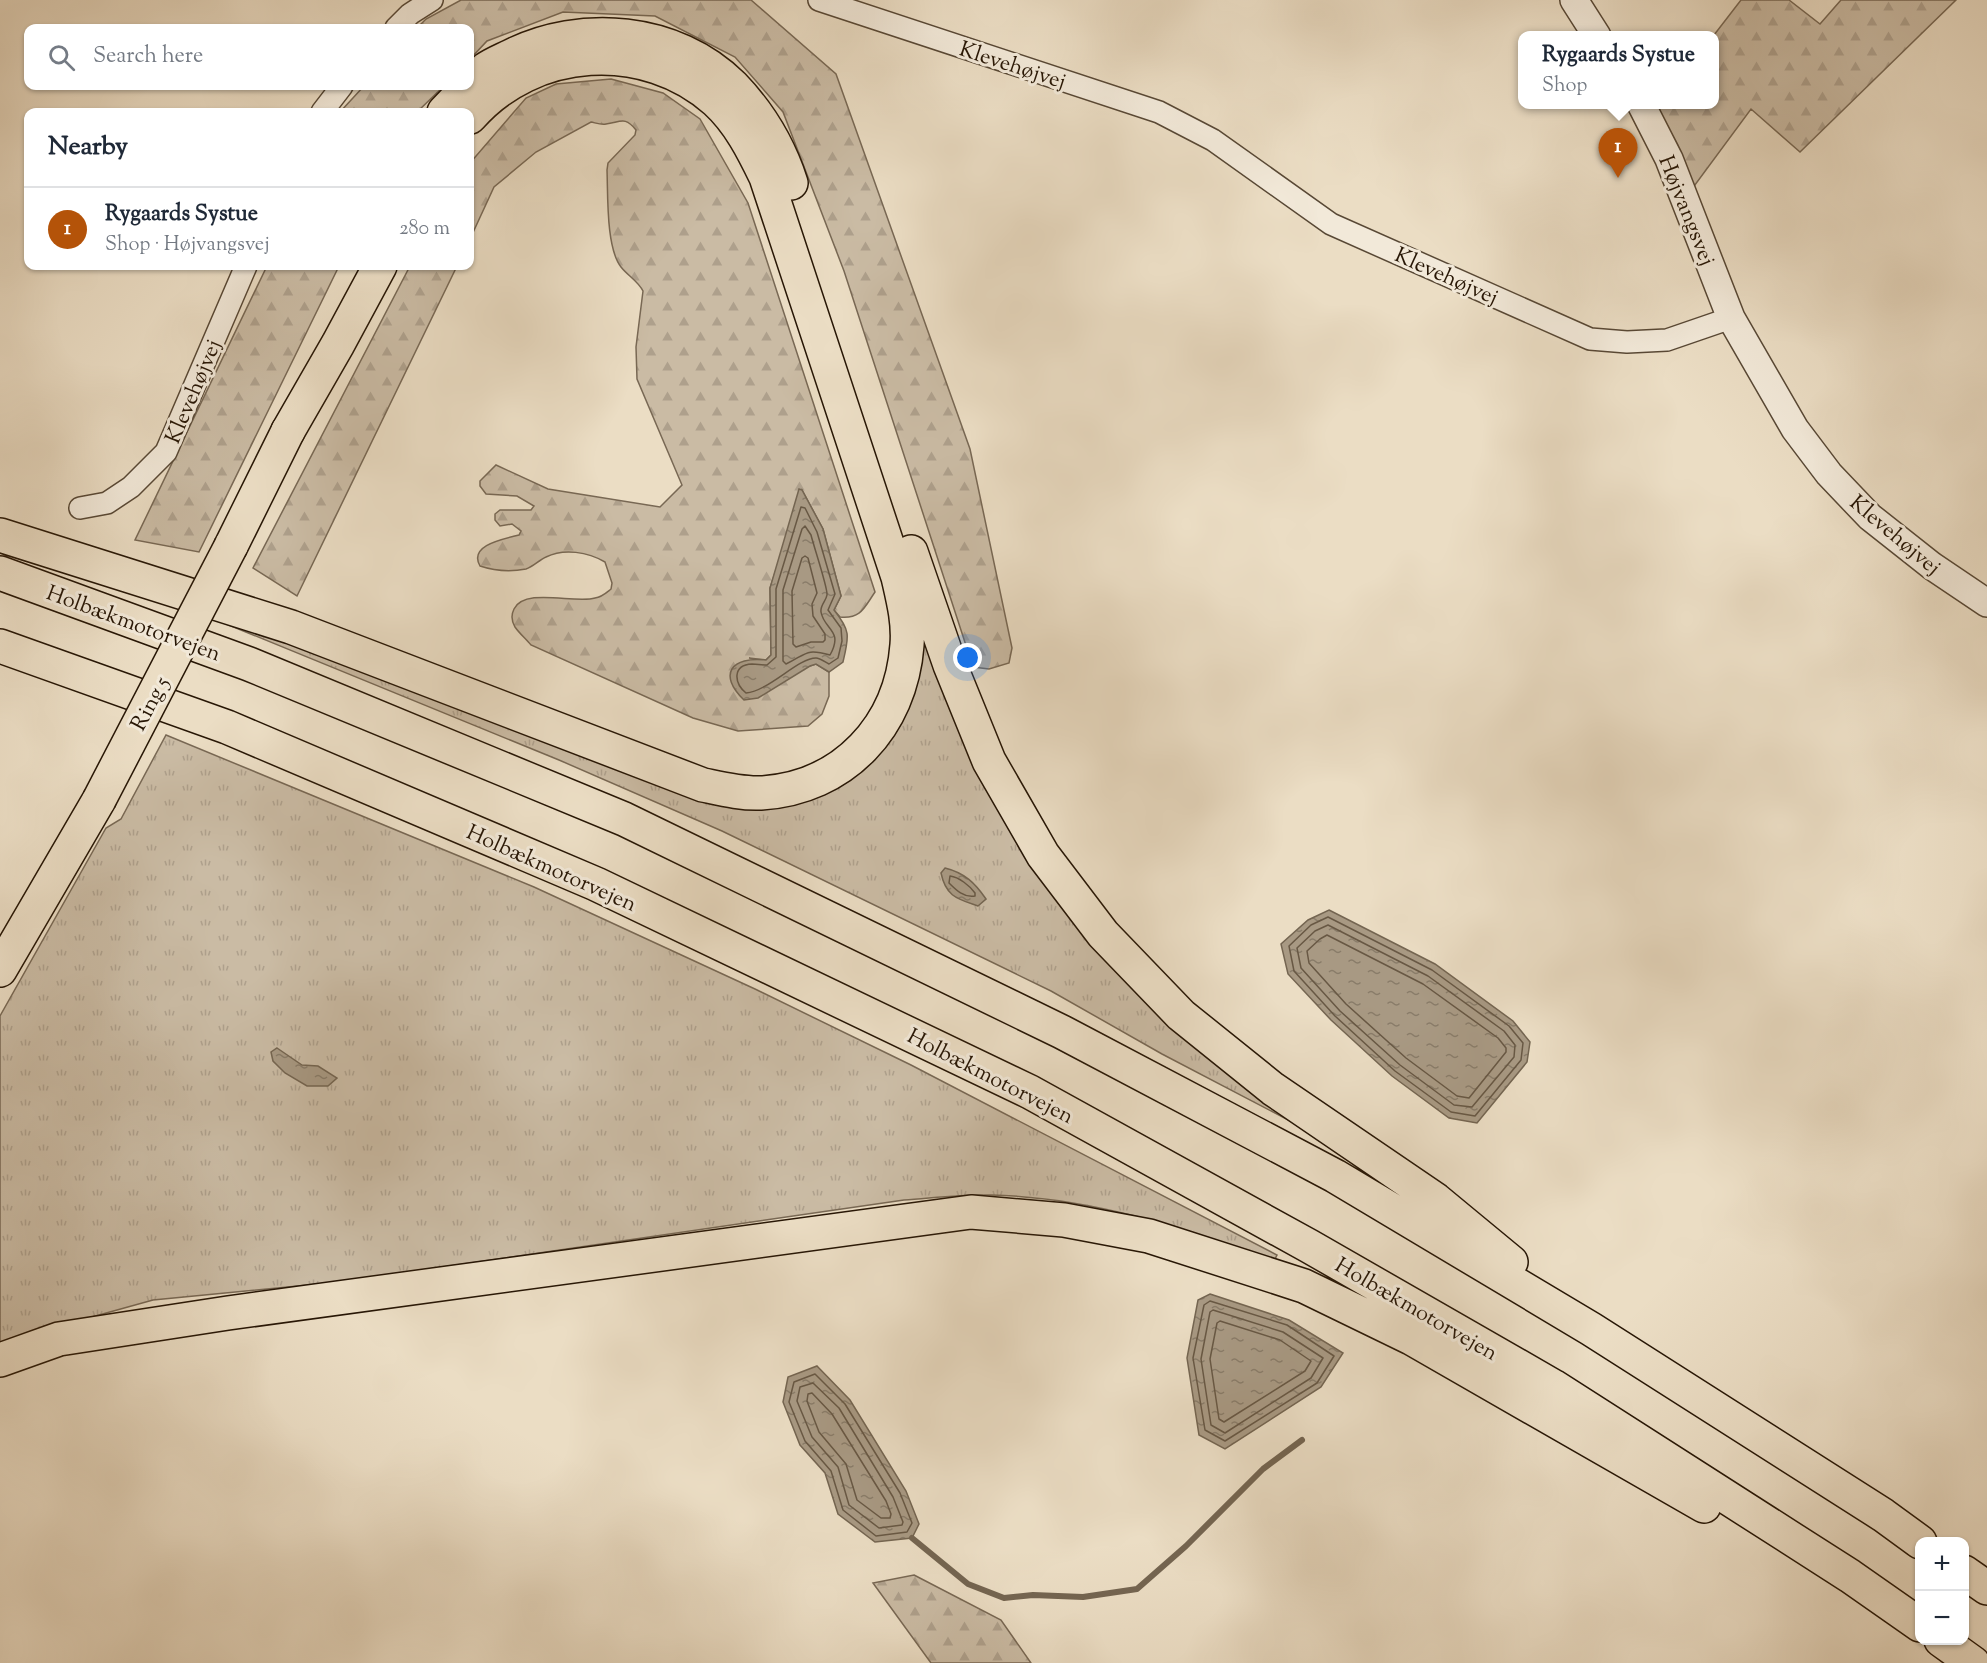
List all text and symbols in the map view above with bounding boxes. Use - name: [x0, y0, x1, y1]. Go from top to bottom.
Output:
- search box: [24, 24, 474, 90]
- popup: [1518, 31, 1719, 109]
- street label: Klevehøjvej: [955, 35, 1070, 99]
- text: Rygaards Systue: [1542, 40, 1695, 72]
- icon: search: [45, 41, 78, 74]
- text: Search here: [93, 41, 203, 73]
- text: Shop: [1542, 72, 1587, 101]
- pin: 1: [1598, 128, 1638, 178]
- text: Nearby: [48, 129, 128, 166]
- street label: Højvangsvej: [1649, 151, 1722, 271]
- text: Rygaards Systue: [105, 199, 258, 231]
- text: 1: [64, 215, 71, 244]
- text: 280 m: [399, 215, 450, 244]
- text: Shop · Højvangsvej: [105, 231, 270, 260]
- street label: Klevehøjvej: [1389, 241, 1503, 315]
- street label: Klevehøjvej: [158, 335, 231, 449]
- street label: Klevehøjvej: [1841, 489, 1947, 584]
- street label: Holbækmotorvejen: [41, 578, 225, 671]
- your location: [953, 643, 982, 672]
- street label: Ring 5: [124, 671, 180, 737]
- street label: Holbækmotorvejen: [460, 818, 641, 922]
- street label: Holbækmotorvejen: [901, 1022, 1079, 1134]
- street label: Holbækmotorvejen: [1328, 1251, 1503, 1370]
- map controls: [1915, 1537, 1969, 1645]
- button: +: [1915, 1537, 1969, 1591]
- button: −: [1915, 1591, 1969, 1645]

